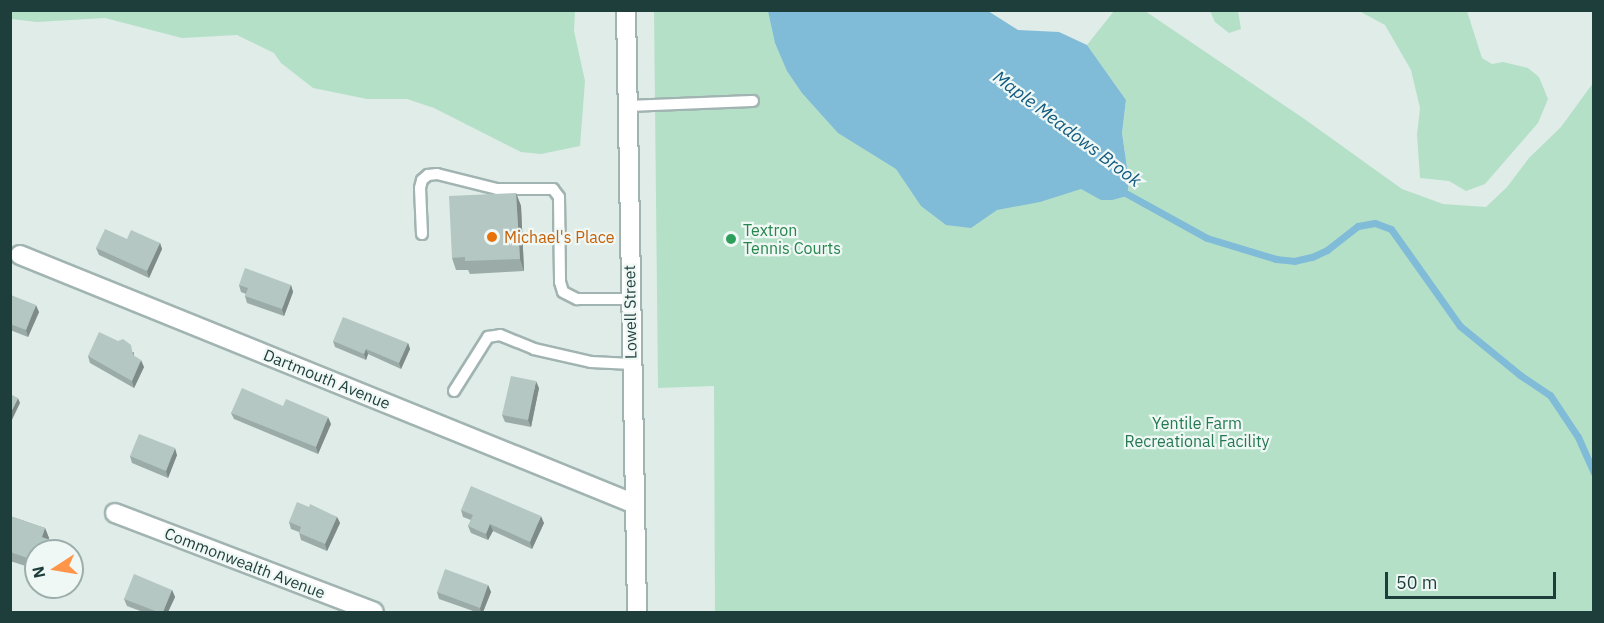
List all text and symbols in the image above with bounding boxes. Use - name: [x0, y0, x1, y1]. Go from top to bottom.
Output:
- water label: Maple Meadows Brook: [989, 66, 1145, 192]
- place label: Textron Tennis Courts: [743, 220, 841, 258]
- place label: Michael's Place: [504, 227, 615, 247]
- marker: Michael's Place: [485, 230, 499, 244]
- marker: Textron Tennis Courts: [724, 232, 738, 246]
- street label: Lowell Street: [620, 265, 640, 359]
- street label: Dartmouth Avenue: [261, 345, 393, 413]
- park label: Yentile Farm Recreational Facility: [1124, 413, 1270, 451]
- street label: Commonwealth Avenue: [162, 523, 328, 603]
- north arrow: [24, 539, 84, 599]
- scale bar: [1388, 560, 1559, 598]
- text: N: [27, 565, 49, 580]
- text: 50 m: [1396, 571, 1438, 594]

